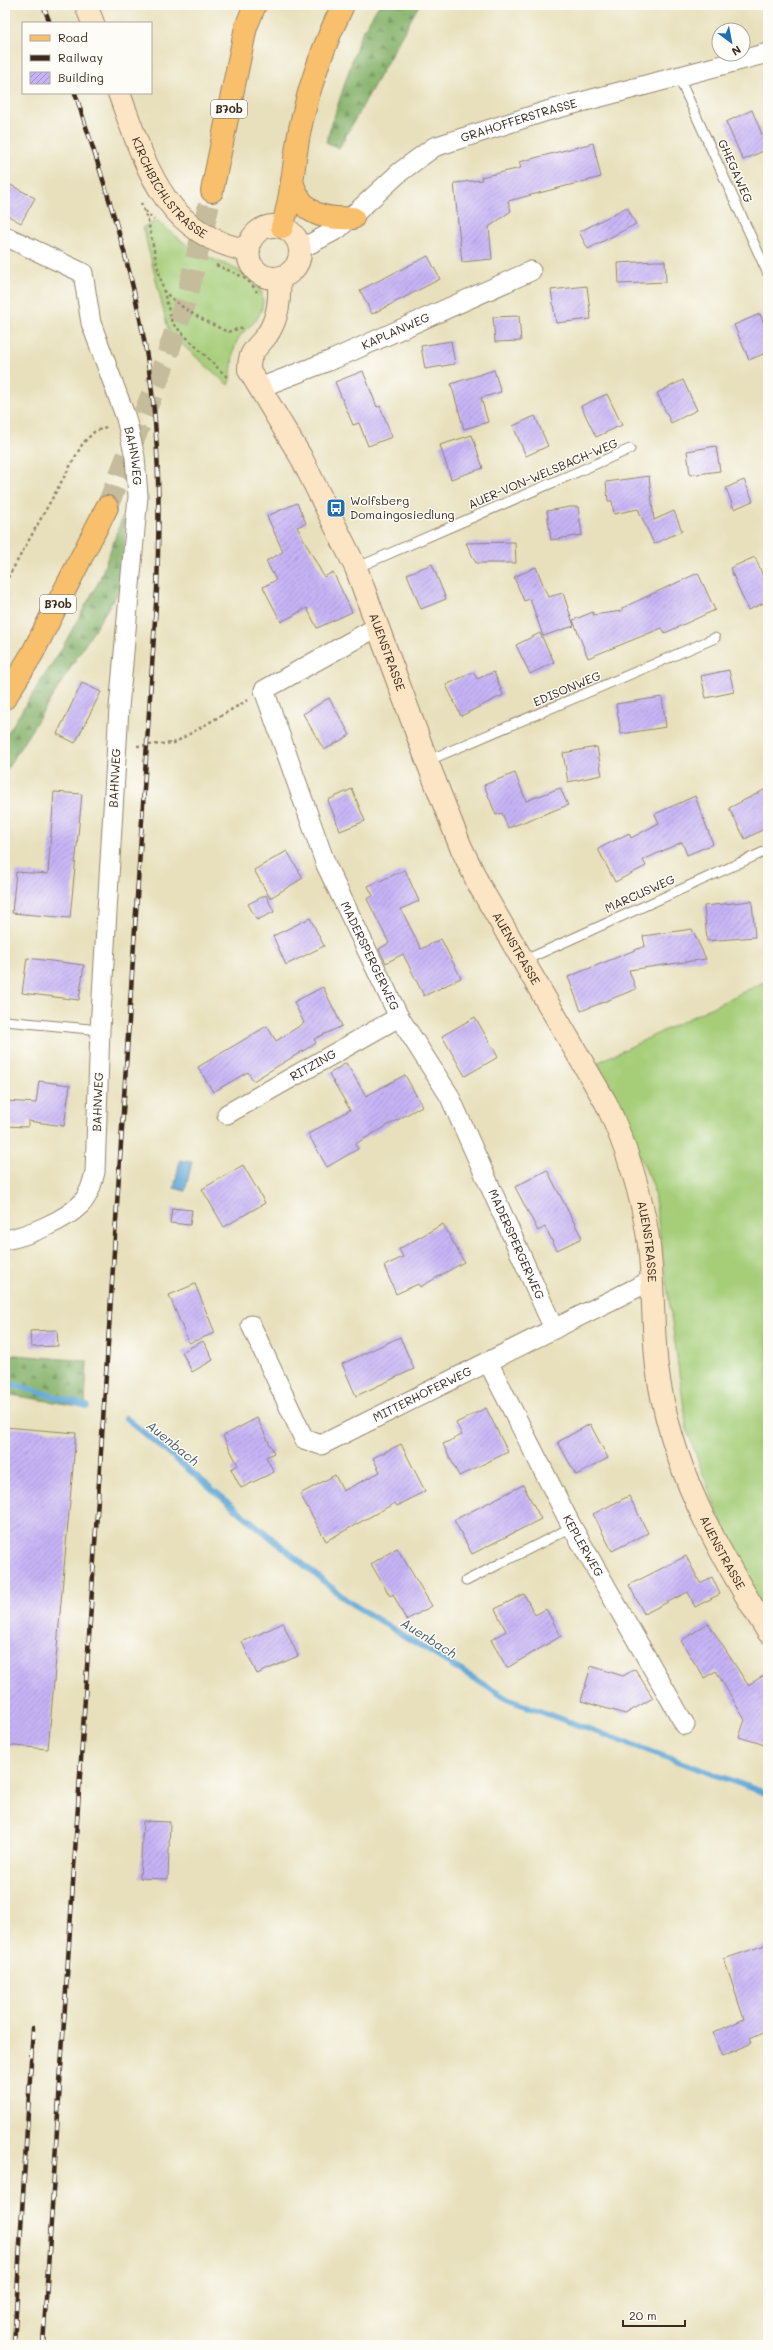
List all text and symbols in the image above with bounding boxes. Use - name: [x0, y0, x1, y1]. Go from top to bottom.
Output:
- legend: [22, 22, 152, 94]
- north arrow: [711, 22, 751, 62]
- text: Road: [58, 29, 88, 45]
- text: N: [729, 42, 744, 59]
- text: Railway: [58, 49, 103, 65]
- text: Building: [58, 69, 104, 85]
- street label: GRAHOFFERSTRASSE: [458, 94, 579, 145]
- road number: B70b: [211, 100, 247, 118]
- street label: KIRCHBICHLSTRASSE: [129, 134, 211, 242]
- street label: GHEGAWEG: [715, 136, 757, 205]
- street label: KAPLANWEG: [359, 308, 432, 353]
- street label: BAHNWEG: [121, 425, 146, 486]
- street label: AUER-VON-WELSBACH-WEG: [465, 434, 620, 512]
- place label: Wolfsberg Domaingosiedlung: [350, 492, 455, 522]
- bus stop icon: Wolfsberg Domaingosiedlung: [325, 497, 347, 519]
- road number: B70b: [40, 595, 76, 613]
- street label: AUENSTRASSE: [366, 611, 410, 693]
- street label: EDISONWEG: [530, 667, 603, 709]
- street label: BAHNWEG: [104, 748, 124, 808]
- street label: MARCUSWEG: [602, 870, 677, 916]
- street label: MADERSPERGERWEG: [338, 898, 404, 1013]
- street label: AUENSTRASSE: [489, 909, 544, 988]
- street label: RITZING: [287, 1045, 339, 1084]
- street label: BAHNWEG: [88, 1072, 106, 1132]
- street label: MADERSPERGERWEG: [485, 1186, 549, 1302]
- street label: AUENSTRASSE: [634, 1199, 661, 1283]
- street label: MITTERHOFERWEG: [370, 1362, 474, 1425]
- water label: Auenbach: [144, 1416, 203, 1469]
- street label: KEPLERWEG: [560, 1512, 608, 1579]
- street label: AUENSTRASSE: [697, 1513, 750, 1592]
- water label: Auenbach: [398, 1614, 460, 1661]
- scale bar: [623, 2302, 685, 2328]
- text: 20 m: [629, 2307, 657, 2323]

